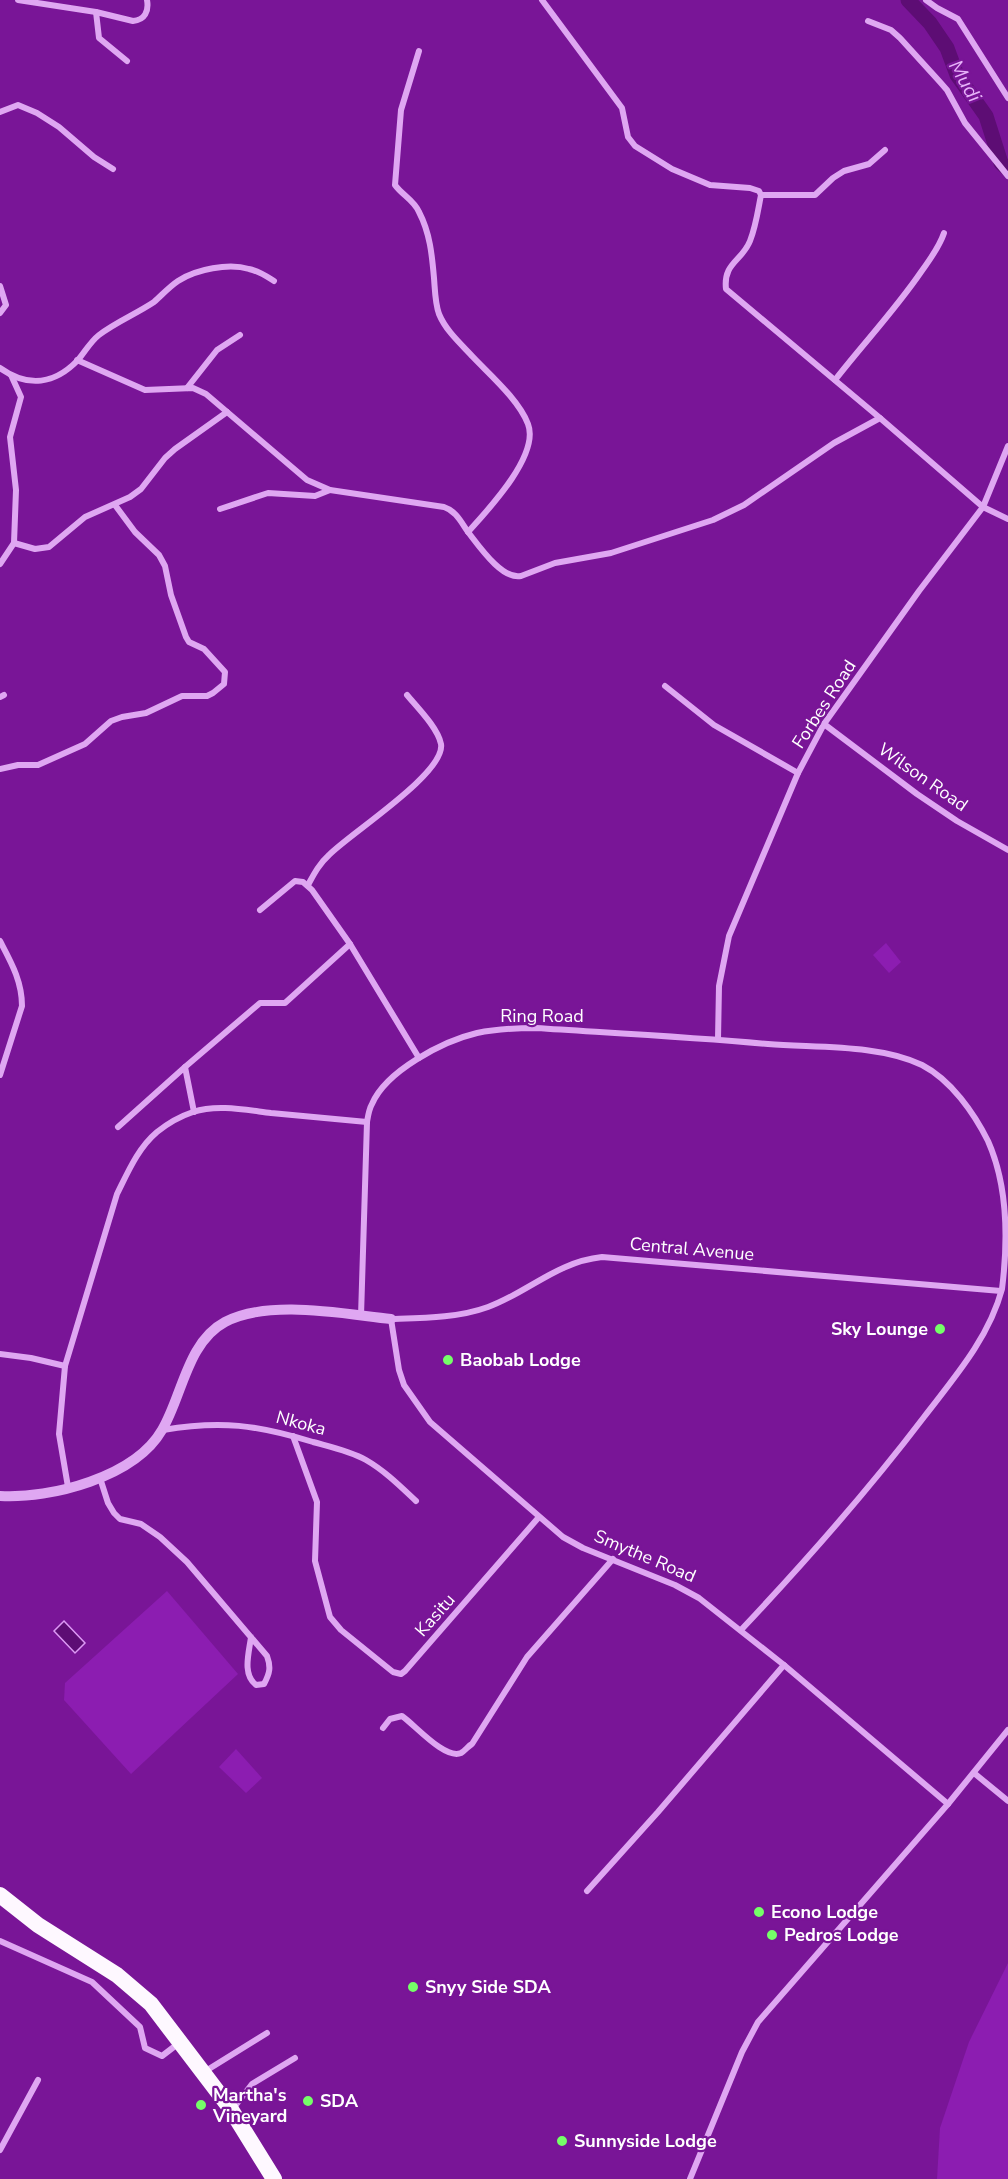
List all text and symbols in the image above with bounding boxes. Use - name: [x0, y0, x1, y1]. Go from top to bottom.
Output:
- water label: Mudi: [942, 55, 988, 107]
- street label: Forbes Road: [786, 655, 862, 753]
- street label: Wilson Road: [873, 737, 973, 817]
- street label: Ring Road: [500, 1004, 584, 1028]
- street label: Central Avenue: [629, 1232, 755, 1266]
- place label: Sky Lounge: [831, 1317, 928, 1341]
- marker: Sky Lounge: [933, 1322, 947, 1336]
- place label: Baobab Lodge: [460, 1348, 581, 1372]
- marker: Baobab Lodge: [441, 1353, 455, 1367]
- street label: Nkoka: [273, 1405, 329, 1441]
- street label: Smythe Road: [590, 1524, 700, 1588]
- street label: Kasitu: [410, 1588, 460, 1642]
- place label: Econo Lodge: [771, 1900, 878, 1924]
- marker: Econo Lodge: [752, 1905, 766, 1919]
- place label: Pedros Lodge: [784, 1923, 899, 1947]
- marker: Pedros Lodge: [765, 1928, 779, 1942]
- place label: Snyy Side SDA: [425, 1975, 551, 1999]
- marker: Snyy Side SDA: [406, 1980, 420, 1994]
- place label: Martha's Vineyard: [212, 2083, 287, 2128]
- place label: SDA: [320, 2089, 359, 2113]
- marker: SDA: [301, 2094, 315, 2108]
- marker: Martha's Vineyard: [194, 2098, 208, 2112]
- place label: Sunnyside Lodge: [574, 2129, 717, 2153]
- marker: Sunnyside Lodge: [555, 2134, 569, 2148]

